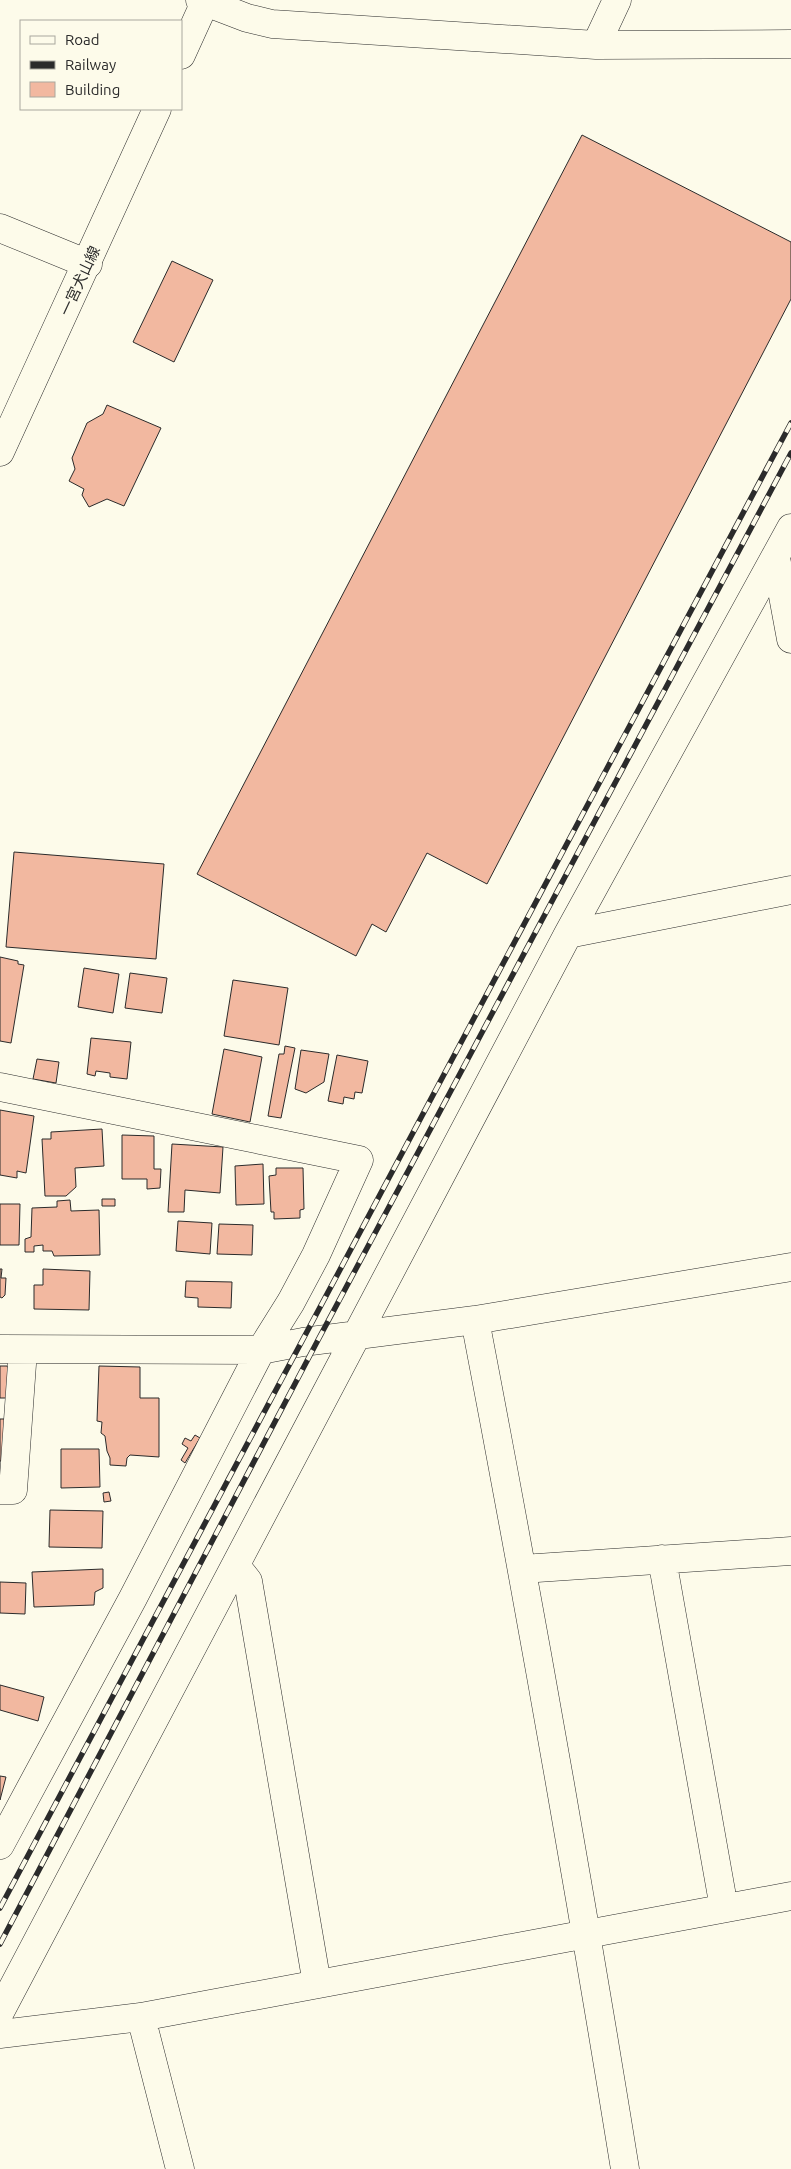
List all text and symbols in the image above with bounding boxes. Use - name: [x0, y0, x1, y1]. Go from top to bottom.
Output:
- legend: [20, 20, 182, 110]
- text: Road: [65, 31, 100, 48]
- text: Railway: [65, 56, 116, 73]
- text: Building: [65, 81, 120, 98]
- street label: 一宮犬山線: [56, 243, 103, 318]

